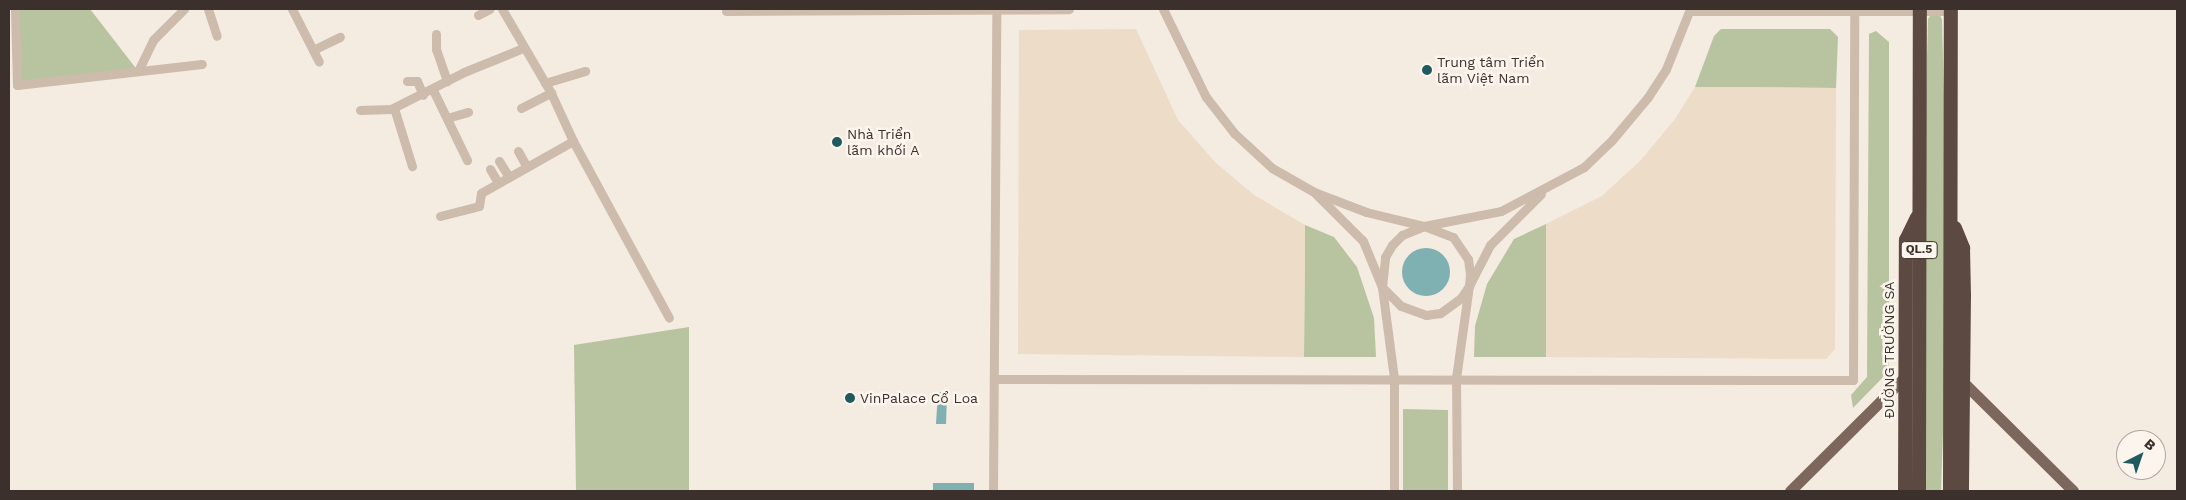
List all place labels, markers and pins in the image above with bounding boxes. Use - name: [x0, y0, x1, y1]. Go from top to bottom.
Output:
- place label: Trung tâm Triển lãm Việt Nam: [1437, 54, 1545, 86]
- marker: Trung tâm Triển lãm Việt Nam: [1421, 64, 1433, 76]
- place label: Nhà Triển lãm khối A: [847, 126, 920, 158]
- marker: Nhà Triển lãm khối A: [831, 136, 843, 148]
- place label: VinPalace Cổ Loa: [860, 390, 978, 406]
- marker: VinPalace Cổ Loa: [844, 392, 856, 404]

